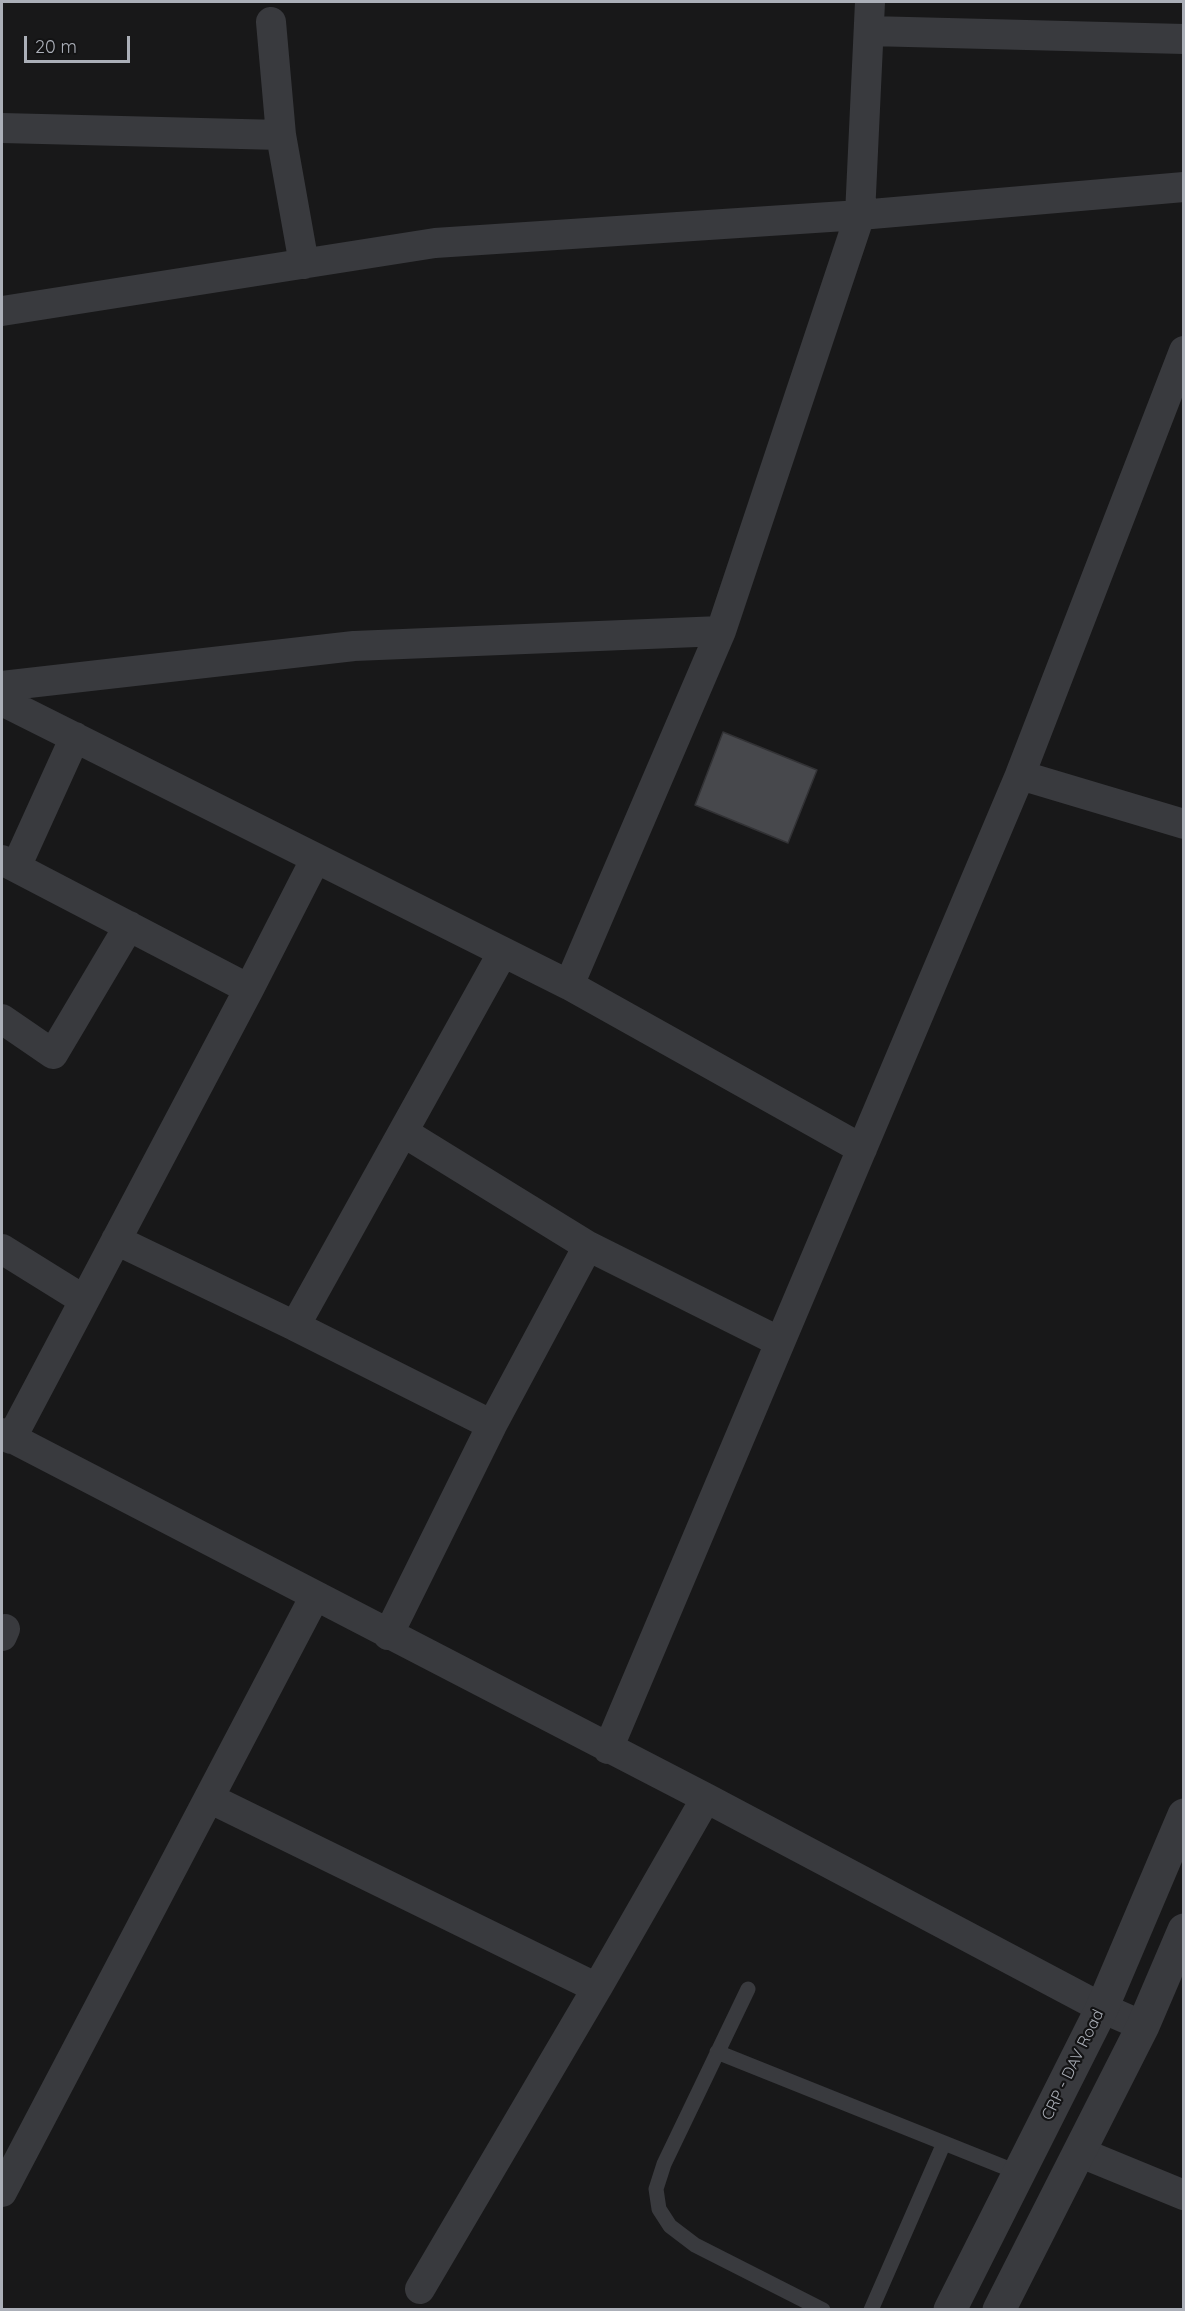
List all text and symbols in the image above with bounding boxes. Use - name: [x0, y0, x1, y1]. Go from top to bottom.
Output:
- scale bar: [27, 24, 134, 62]
- text: 20 m: [35, 35, 77, 58]
- street label: CRP - DAV Road: [1038, 2007, 1108, 2123]

